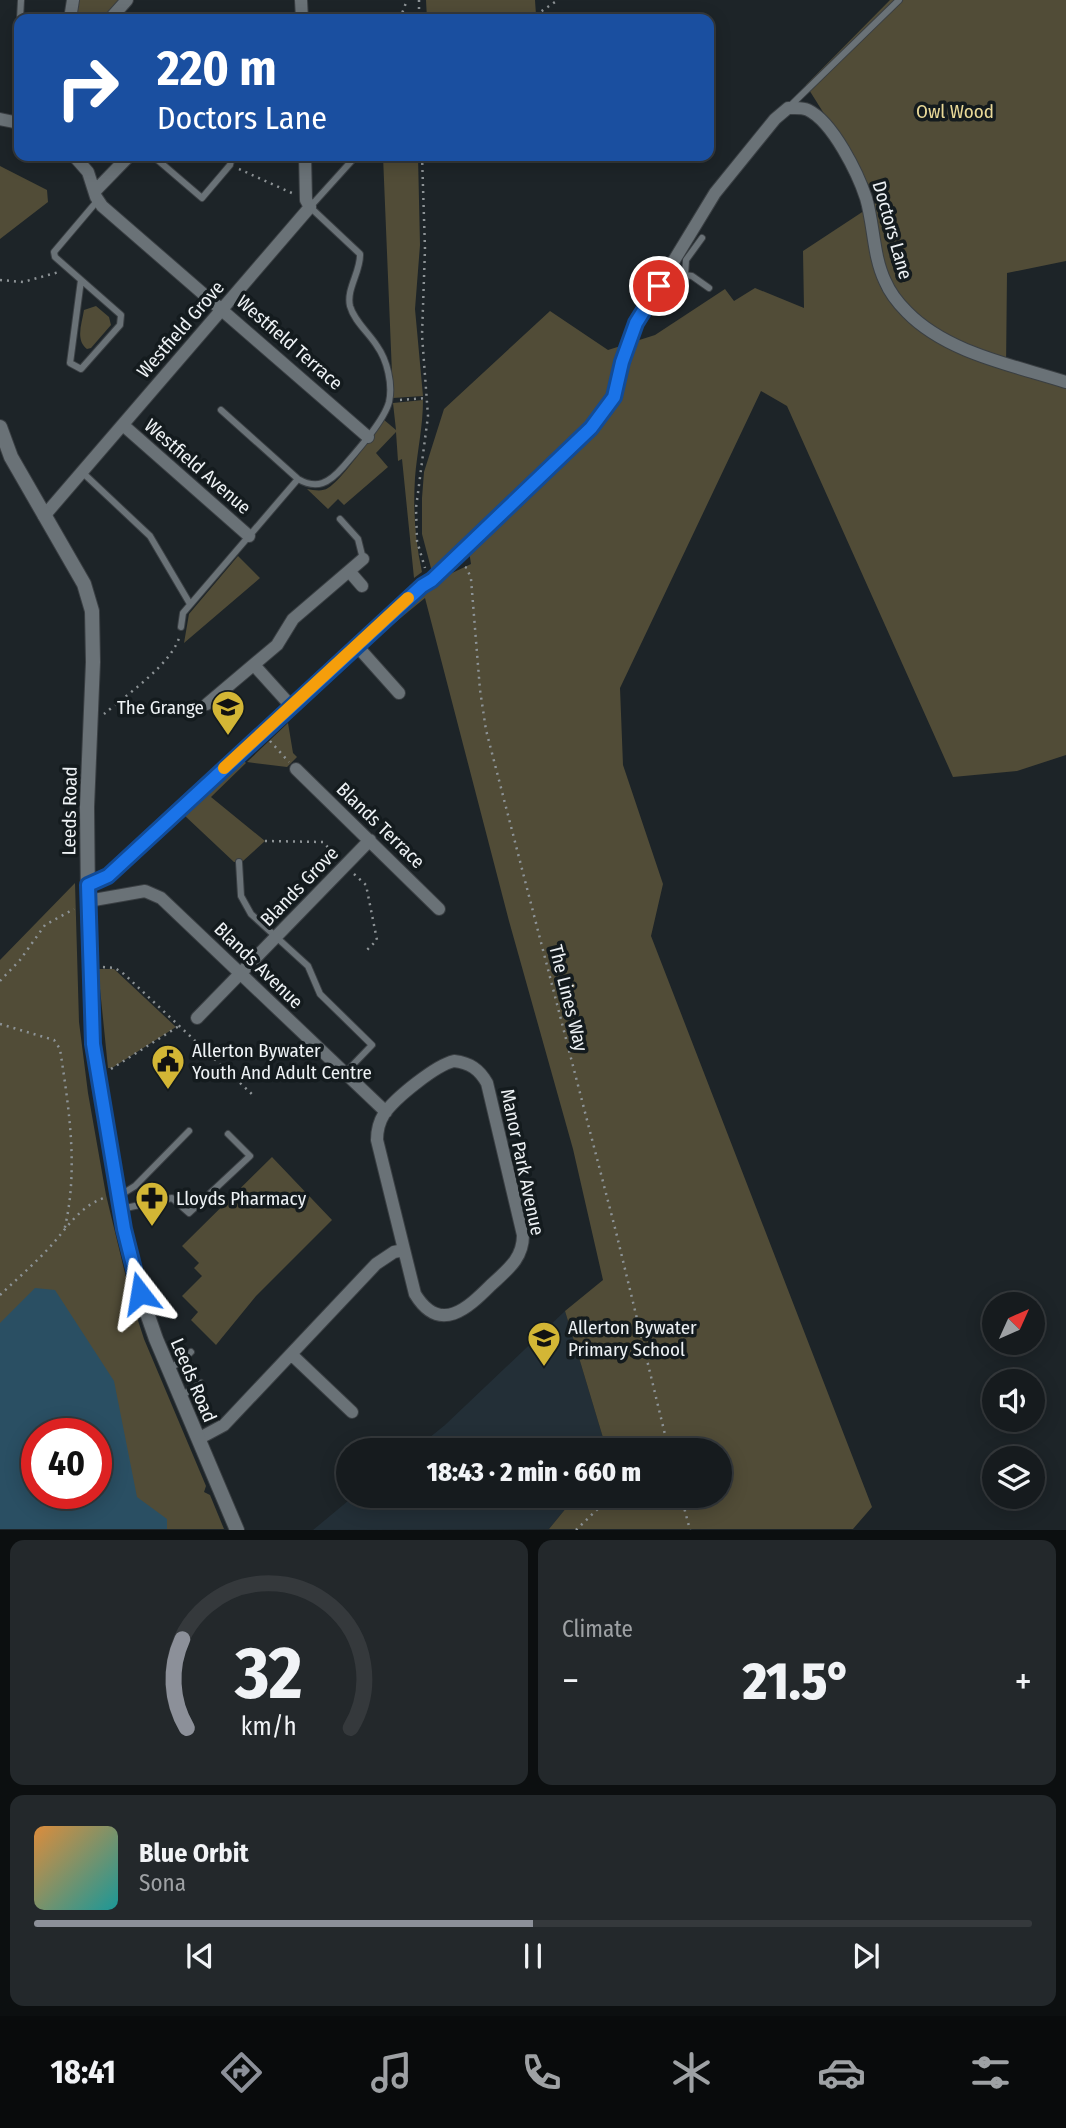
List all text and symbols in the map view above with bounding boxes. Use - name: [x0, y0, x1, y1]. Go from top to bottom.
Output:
- text: 220 m: [157, 39, 277, 98]
- icon: right: [42, 42, 133, 133]
- text: Doctors Lane: [157, 99, 327, 137]
- park label: Owl Wood: [916, 100, 994, 123]
- street label: Doctors Lane: [868, 178, 917, 282]
- pin: [629, 256, 689, 316]
- icon: arrive: [640, 267, 678, 305]
- street label: Westfield Grove: [132, 276, 229, 383]
- street label: Westfield Terrace: [232, 290, 347, 395]
- street label: Westfield Avenue: [140, 414, 256, 519]
- school or university icon: The Grange: [209, 688, 247, 737]
- place label: The Grange: [117, 696, 204, 719]
- street label: Leeds Road: [57, 766, 82, 856]
- street label: Blands Terrace: [332, 778, 430, 873]
- street label: Blands Grove: [256, 842, 343, 931]
- street label: Blands Avenue: [209, 917, 308, 1013]
- street label: The Lines Way: [544, 942, 593, 1054]
- place label: Allerton Bywater Youth And Adult Centre: [192, 1039, 372, 1084]
- public building icon: Allerton Bywater Youth And Adult Centre: [149, 1042, 187, 1091]
- street label: Manor Park Avenue: [496, 1087, 549, 1237]
- pharmacy icon: Lloyds Pharmacy: [133, 1179, 171, 1228]
- place label: Lloyds Pharmacy: [176, 1187, 307, 1210]
- position arrow: [103, 1256, 177, 1330]
- north arrow: [982, 1292, 1045, 1354]
- map controls: [982, 1292, 1045, 1509]
- place label: Allerton Bywater Primary School: [568, 1316, 697, 1361]
- school or university icon: Allerton Bywater Primary School: [525, 1319, 563, 1368]
- street label: Leeds Road: [166, 1335, 221, 1426]
- button: sound: [982, 1369, 1045, 1432]
- speed limit sign: 40: [21, 1418, 112, 1509]
- button: layers: [982, 1446, 1045, 1509]
- text: 18:43 · 2 min · 660 m: [427, 1457, 641, 1488]
- text: Climate: [562, 1615, 633, 1643]
- text: 32: [234, 1631, 303, 1718]
- text: 21.5°: [743, 1650, 851, 1713]
- text: −: [562, 1658, 579, 1704]
- text: +: [1015, 1658, 1032, 1704]
- text: km/h: [241, 1712, 297, 1742]
- text: Blue Orbit: [139, 1838, 249, 1869]
- text: Sona: [139, 1869, 186, 1897]
- icon: previous: [181, 1937, 219, 1975]
- icon: pause: [514, 1937, 552, 1975]
- icon: next: [847, 1937, 885, 1975]
- icon: directions: [217, 2048, 266, 2097]
- icon: music: [367, 2048, 416, 2097]
- icon: phone: [517, 2048, 566, 2097]
- icon: climate: [667, 2048, 716, 2097]
- icon: car: [817, 2048, 866, 2097]
- icon: filters: [966, 2048, 1015, 2097]
- text: 18:41: [50, 2053, 116, 2091]

